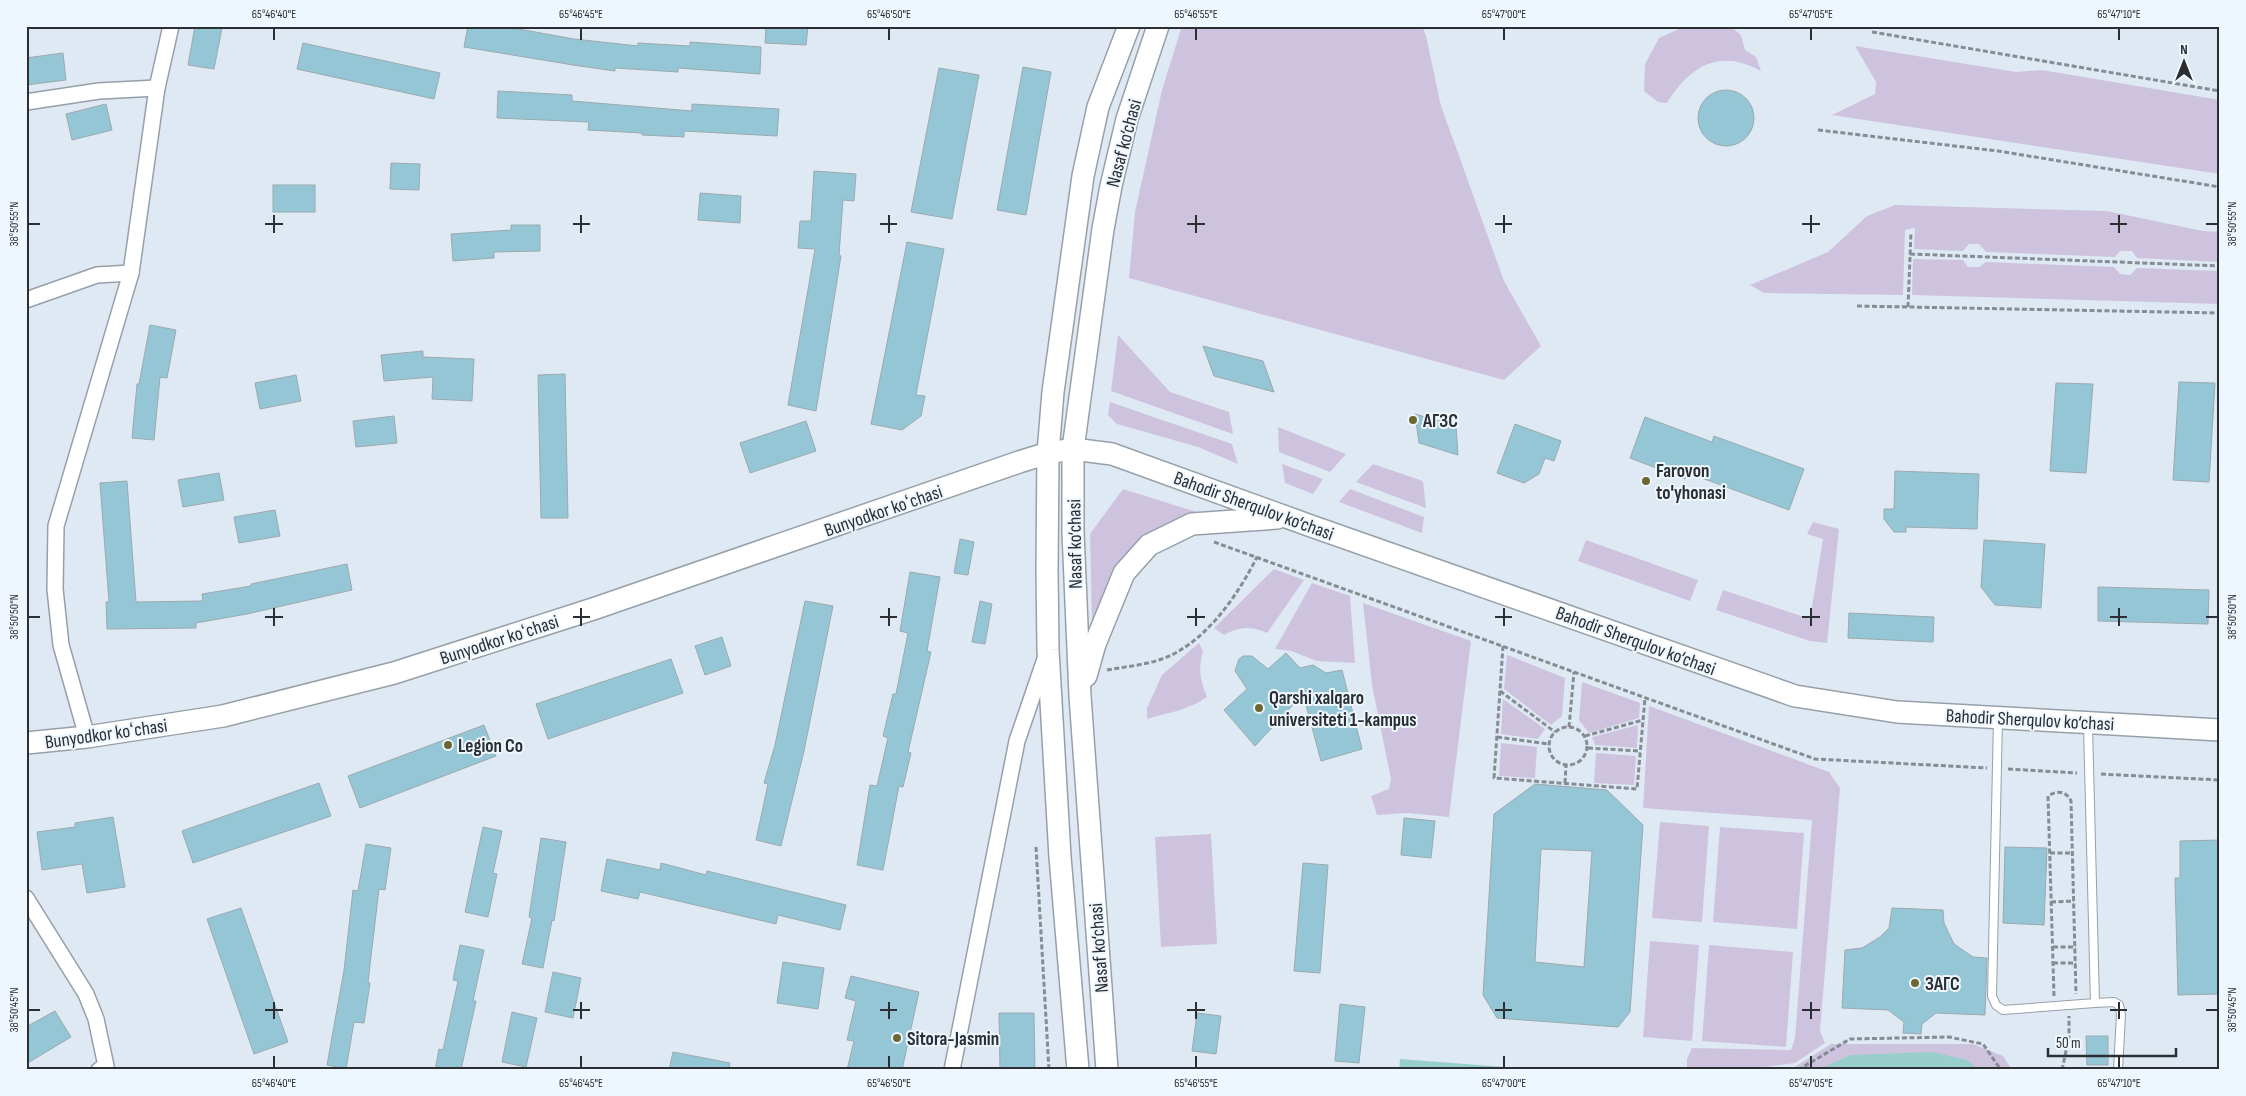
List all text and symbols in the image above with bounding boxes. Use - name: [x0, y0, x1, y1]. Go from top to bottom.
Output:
- text: 65°46'40"E: [252, 7, 296, 22]
- text: 65°46'45"E: [559, 7, 603, 22]
- text: 65°46'50"E: [867, 7, 911, 22]
- text: 65°46'55"E: [1174, 7, 1218, 22]
- text: 65°47'00"E: [1482, 7, 1526, 22]
- text: 65°47'05"E: [1789, 7, 1833, 22]
- text: 65°47'10"E: [2097, 7, 2141, 22]
- north arrow: [2158, 38, 2208, 88]
- text: N: [2180, 41, 2188, 58]
- street label: Nasaf ko‘chasi: [1102, 97, 1147, 190]
- text: 38°50'55"N: [7, 202, 22, 246]
- text: 38°50'55"N: [2225, 202, 2240, 246]
- place label: АГЗС: [1422, 410, 1458, 433]
- marker: АГЗС: [1407, 414, 1419, 426]
- place label: Farovon to'yhonasi: [1656, 460, 1726, 505]
- street label: Bahodir Sherqulov ko‘chasi: [1170, 467, 1337, 546]
- marker: Farovon to'yhonasi: [1640, 475, 1652, 487]
- street label: Bunyodkor koʻchasi: [821, 480, 945, 542]
- street label: Nasaf ko‘chasi: [1063, 499, 1088, 589]
- text: 38°50'50"N: [7, 594, 22, 640]
- text: 38°50'50"N: [2225, 594, 2240, 640]
- street label: Bahodir Sherqulov ko‘chasi: [1552, 602, 1719, 681]
- street label: Bunyodkor koʻchasi: [437, 610, 562, 670]
- place label: Qarshi xalqaro universiteti 1-kampus: [1269, 687, 1417, 732]
- marker: Qarshi xalqaro universiteti 1-kampus: [1253, 702, 1265, 714]
- street label: Bahodir Sherqulov ko‘chasi: [1945, 705, 2115, 736]
- street label: Bunyodkor koʻchasi: [44, 715, 169, 754]
- place label: Legion Co: [458, 735, 523, 758]
- marker: Legion Co: [442, 739, 454, 751]
- street label: Nasaf ko‘chasi: [1085, 902, 1114, 994]
- place label: ЗАГС: [1925, 973, 1960, 996]
- marker: ЗАГС: [1909, 977, 1921, 989]
- text: 38°50'45"N: [7, 987, 22, 1033]
- text: 38°50'45"N: [2225, 987, 2240, 1033]
- scale bar: [2048, 1026, 2176, 1058]
- place label: Sitora-Jasmin: [907, 1028, 999, 1051]
- marker: Sitora-Jasmin: [891, 1032, 903, 1044]
- text: 50 m: [2056, 1034, 2081, 1053]
- text: 65°46'40"E: [252, 1076, 296, 1091]
- text: 65°46'45"E: [559, 1076, 603, 1091]
- text: 65°46'50"E: [867, 1076, 911, 1091]
- text: 65°46'55"E: [1174, 1076, 1218, 1091]
- text: 65°47'00"E: [1482, 1076, 1526, 1091]
- text: 65°47'05"E: [1789, 1076, 1833, 1091]
- text: 65°47'10"E: [2097, 1076, 2141, 1091]

